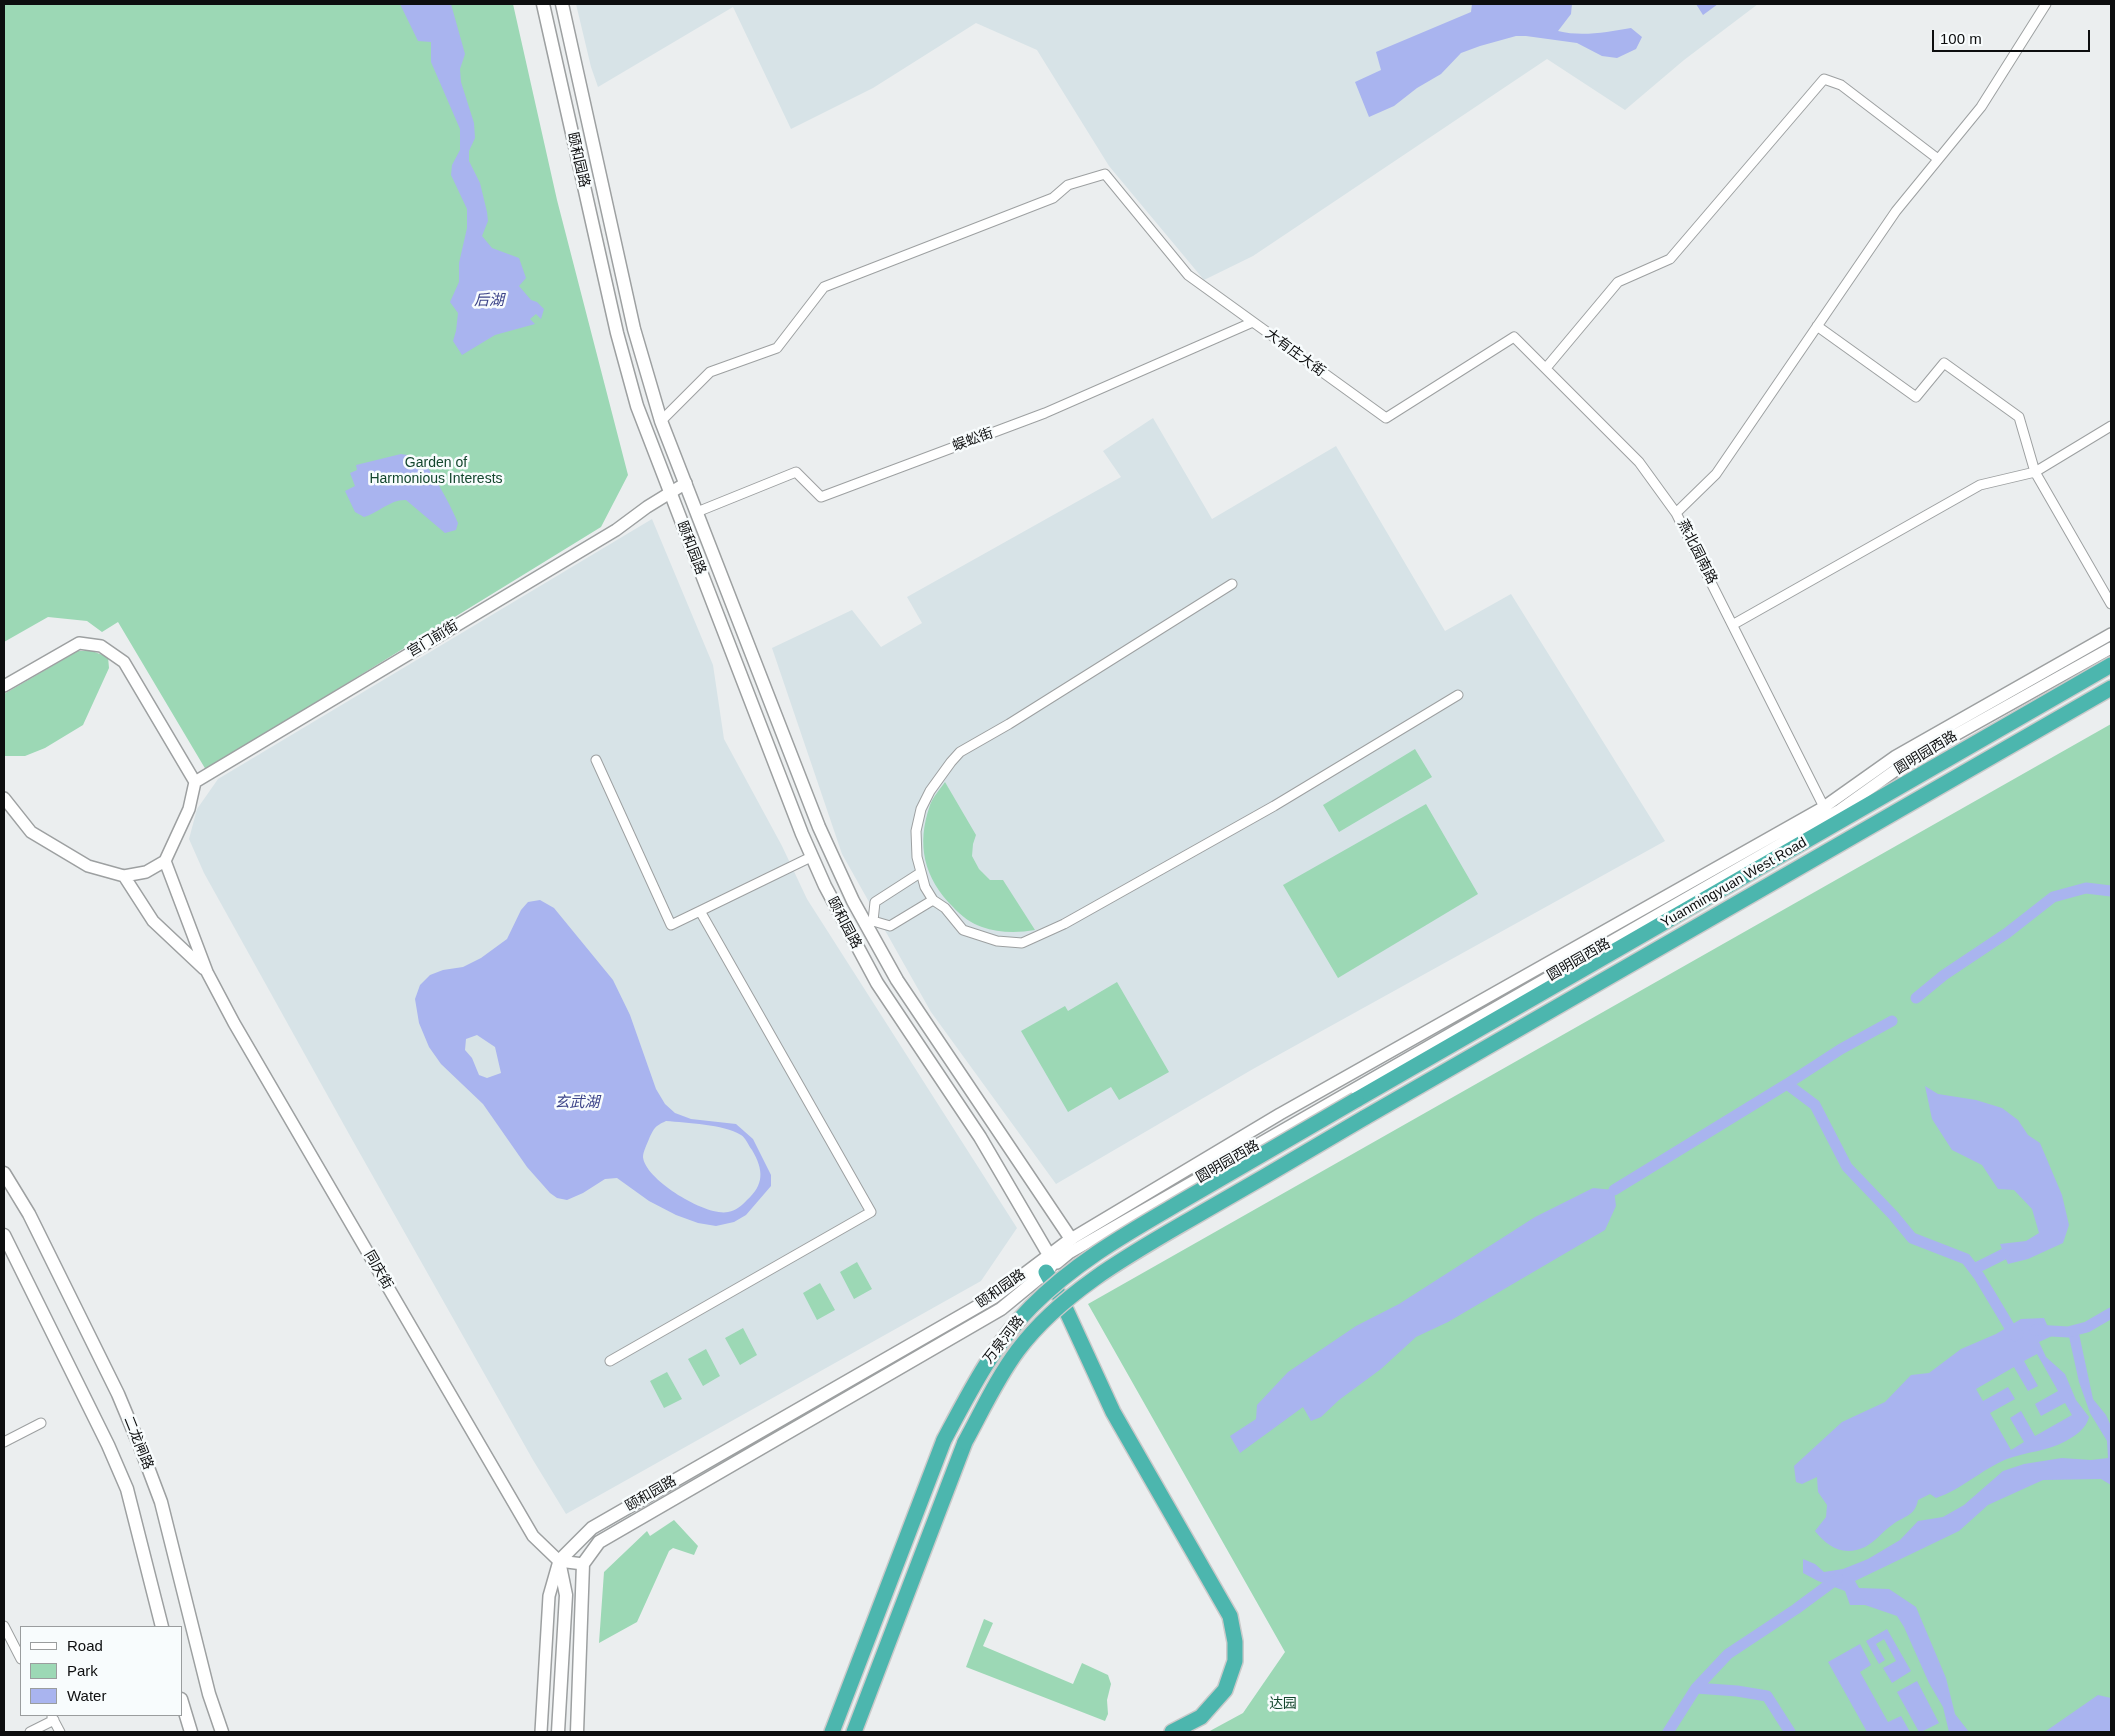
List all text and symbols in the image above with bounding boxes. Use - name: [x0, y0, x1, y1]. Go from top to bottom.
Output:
- scale bar: [1935, 20, 2092, 52]
- text: 100 m: [1940, 30, 1982, 47]
- street label: 颐和园路: [564, 131, 592, 189]
- water label: 后湖: [474, 292, 504, 310]
- street label: 大有庄大街: [1262, 326, 1328, 380]
- street label: 蜈蚣街: [950, 425, 996, 455]
- park label: Garden of Harmonious Interests: [369, 455, 503, 488]
- street label: 燕北园南路: [1674, 517, 1720, 587]
- street label: 颐和园路: [673, 519, 709, 577]
- street label: 宫门前街: [405, 617, 461, 661]
- street label: 圆明园西路: [1892, 728, 1960, 778]
- street label: Yuanmingyuan West Road: [1658, 834, 1810, 932]
- street label: 颐和园路: [823, 894, 865, 952]
- street label: 圆明园西路: [1544, 935, 1614, 985]
- water label: 玄武湖: [555, 1094, 599, 1112]
- street label: 圆明园西路: [1193, 1137, 1263, 1187]
- street label: 同庆街: [360, 1248, 396, 1292]
- street label: 颐和园路: [973, 1266, 1029, 1312]
- street label: 万泉河路: [980, 1313, 1028, 1367]
- street label: 二龙闸路: [120, 1414, 156, 1472]
- street label: 颐和园路: [623, 1473, 679, 1515]
- legend: [20, 1626, 182, 1716]
- text: Road: [67, 1637, 103, 1654]
- text: Park: [67, 1662, 98, 1679]
- text: Water: [67, 1687, 106, 1704]
- park label: 达园: [1269, 1696, 1297, 1712]

